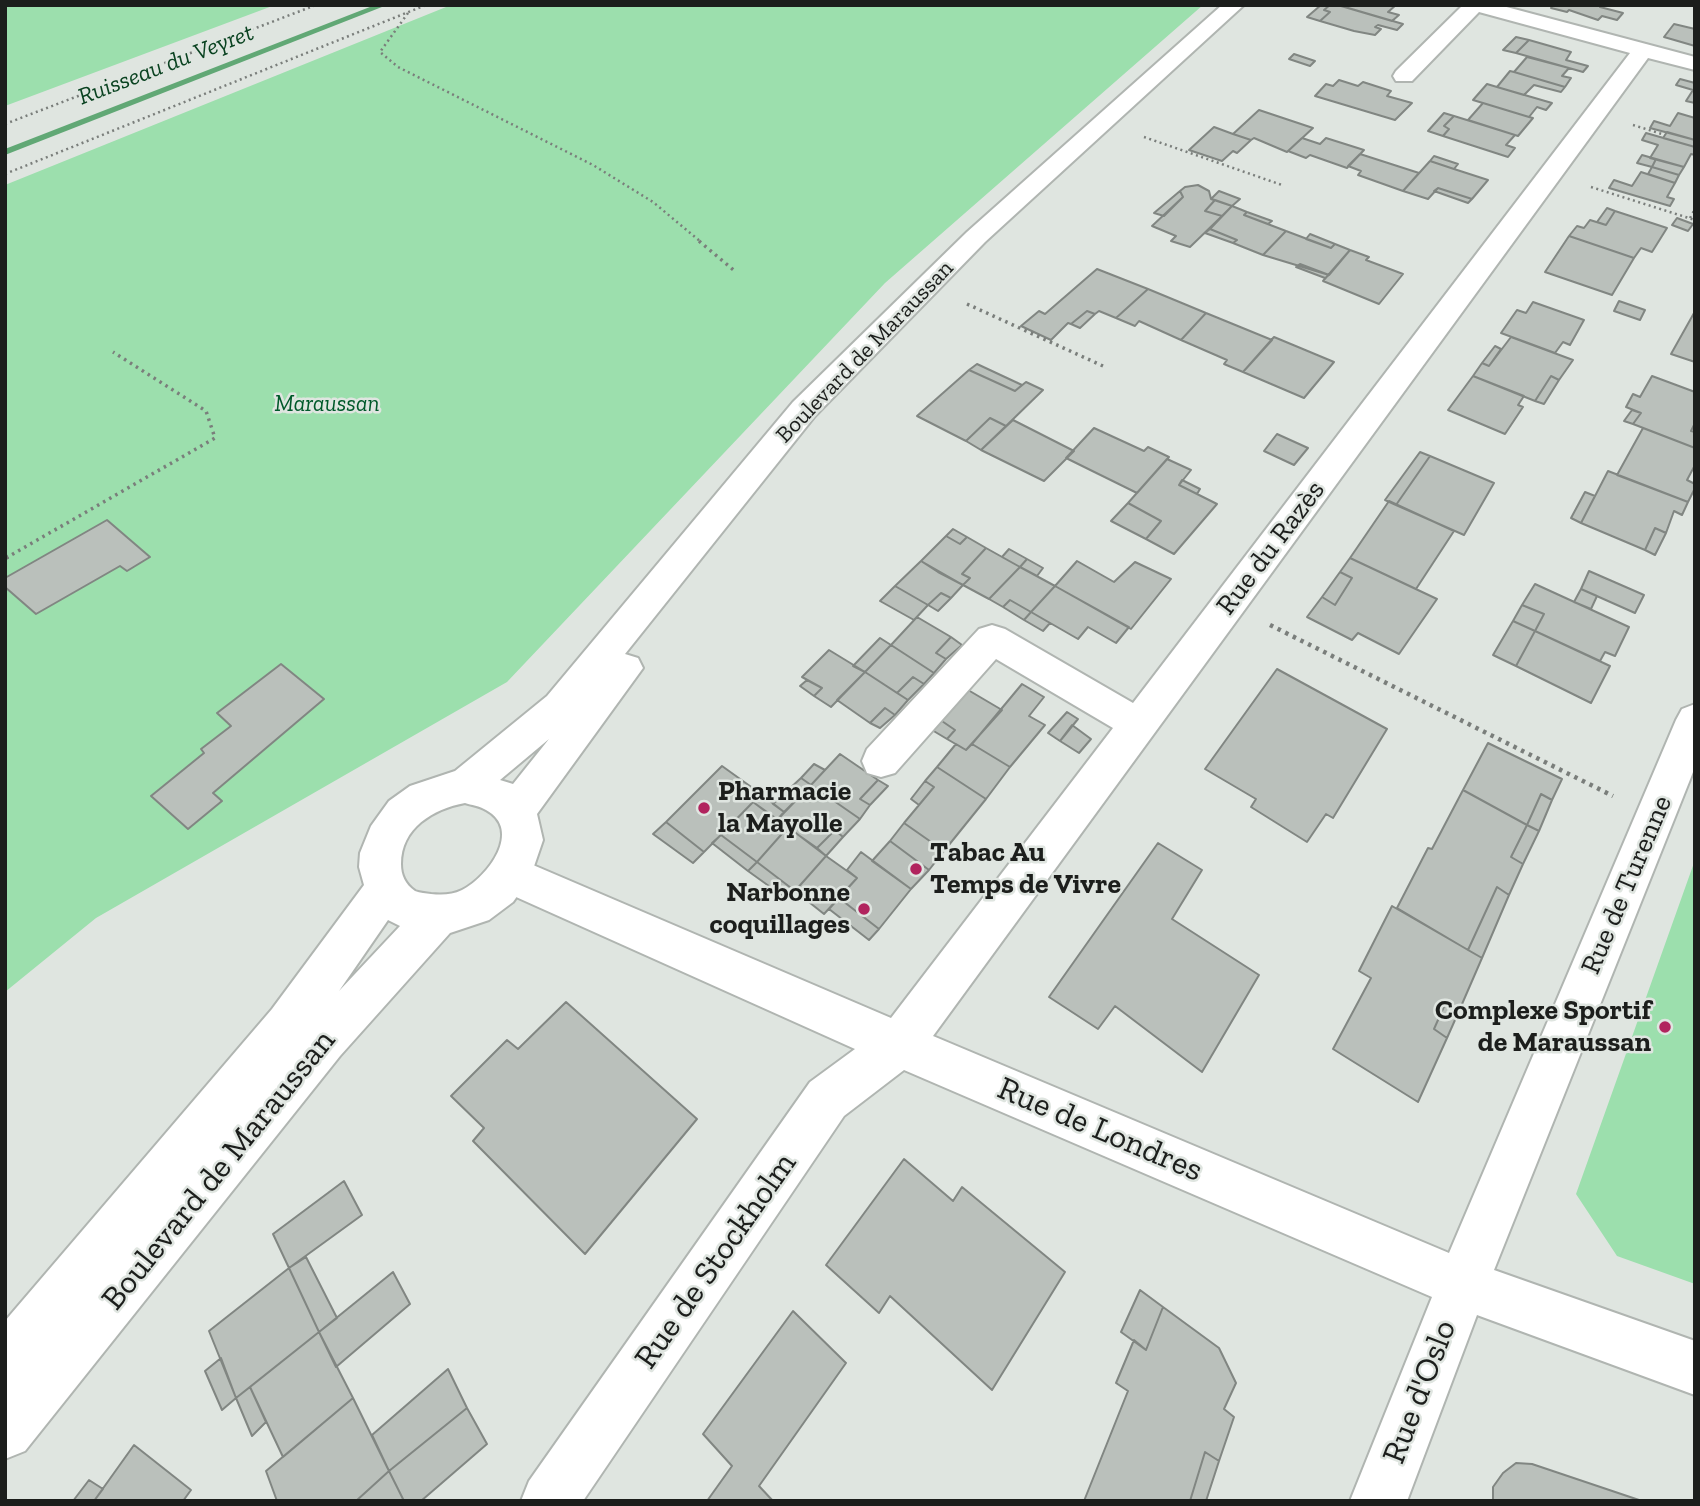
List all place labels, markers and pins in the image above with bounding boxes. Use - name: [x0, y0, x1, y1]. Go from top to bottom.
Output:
- place label: Pharmacie la Mayolle: [718, 775, 851, 841]
- marker: Pharmacie la Mayolle: [696, 800, 712, 816]
- place label: Tabac Au Temps de Vivre: [930, 836, 1121, 902]
- marker: Tabac Au Temps de Vivre: [908, 861, 924, 877]
- place label: Narbonne coquillages: [710, 876, 850, 942]
- marker: Narbonne coquillages: [856, 901, 872, 917]
- place label: Complexe Sportif de Maraussan: [1435, 994, 1651, 1060]
- marker: Complexe Sportif de Maraussan: [1657, 1019, 1673, 1035]

